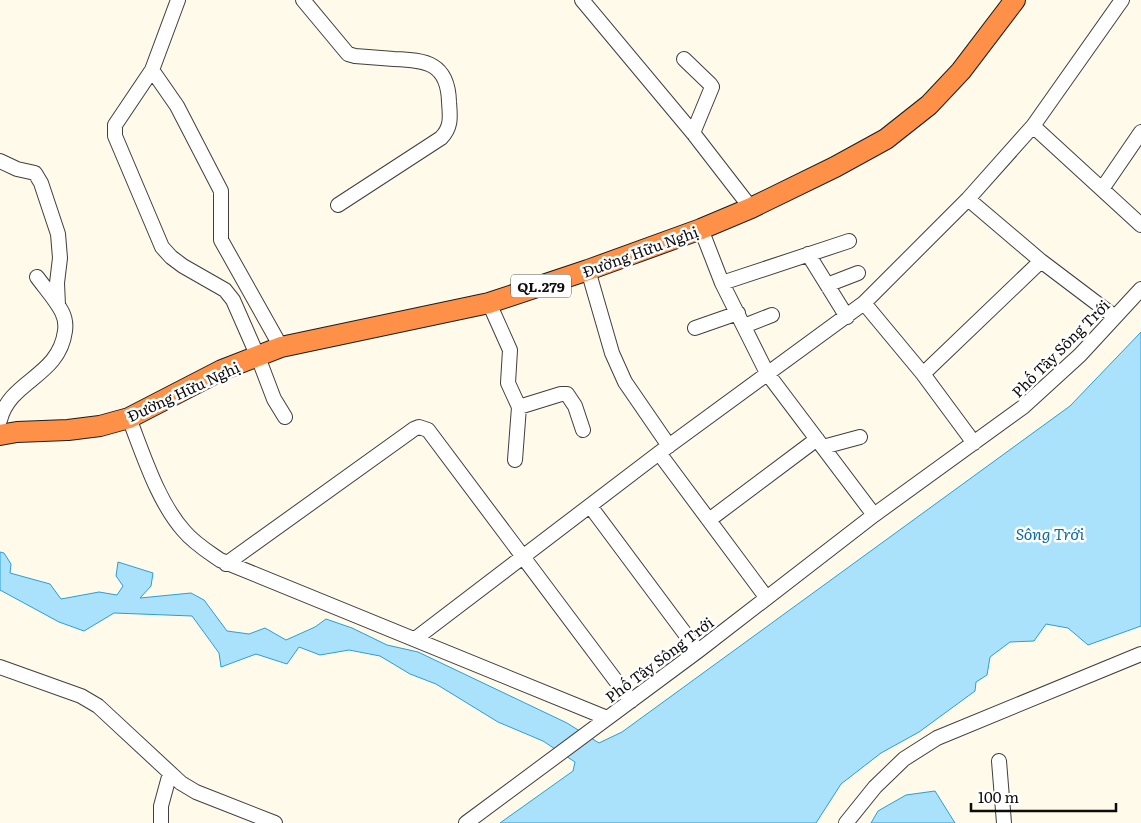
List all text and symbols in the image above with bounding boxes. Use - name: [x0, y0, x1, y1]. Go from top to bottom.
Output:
- street label: Đường Hữu Nghị: [579, 219, 701, 283]
- road number: QL.279: [511, 274, 571, 298]
- street label: Phố Tây Sông Trới: [1006, 294, 1114, 402]
- street label: Đường Hữu Nghị: [123, 355, 243, 427]
- water label: Sông Trới: [1016, 521, 1085, 545]
- street label: Phố Tây Sông Trới: [600, 611, 718, 707]
- scale bar: [971, 780, 1116, 812]
- text: 100 m: [978, 785, 1019, 808]

